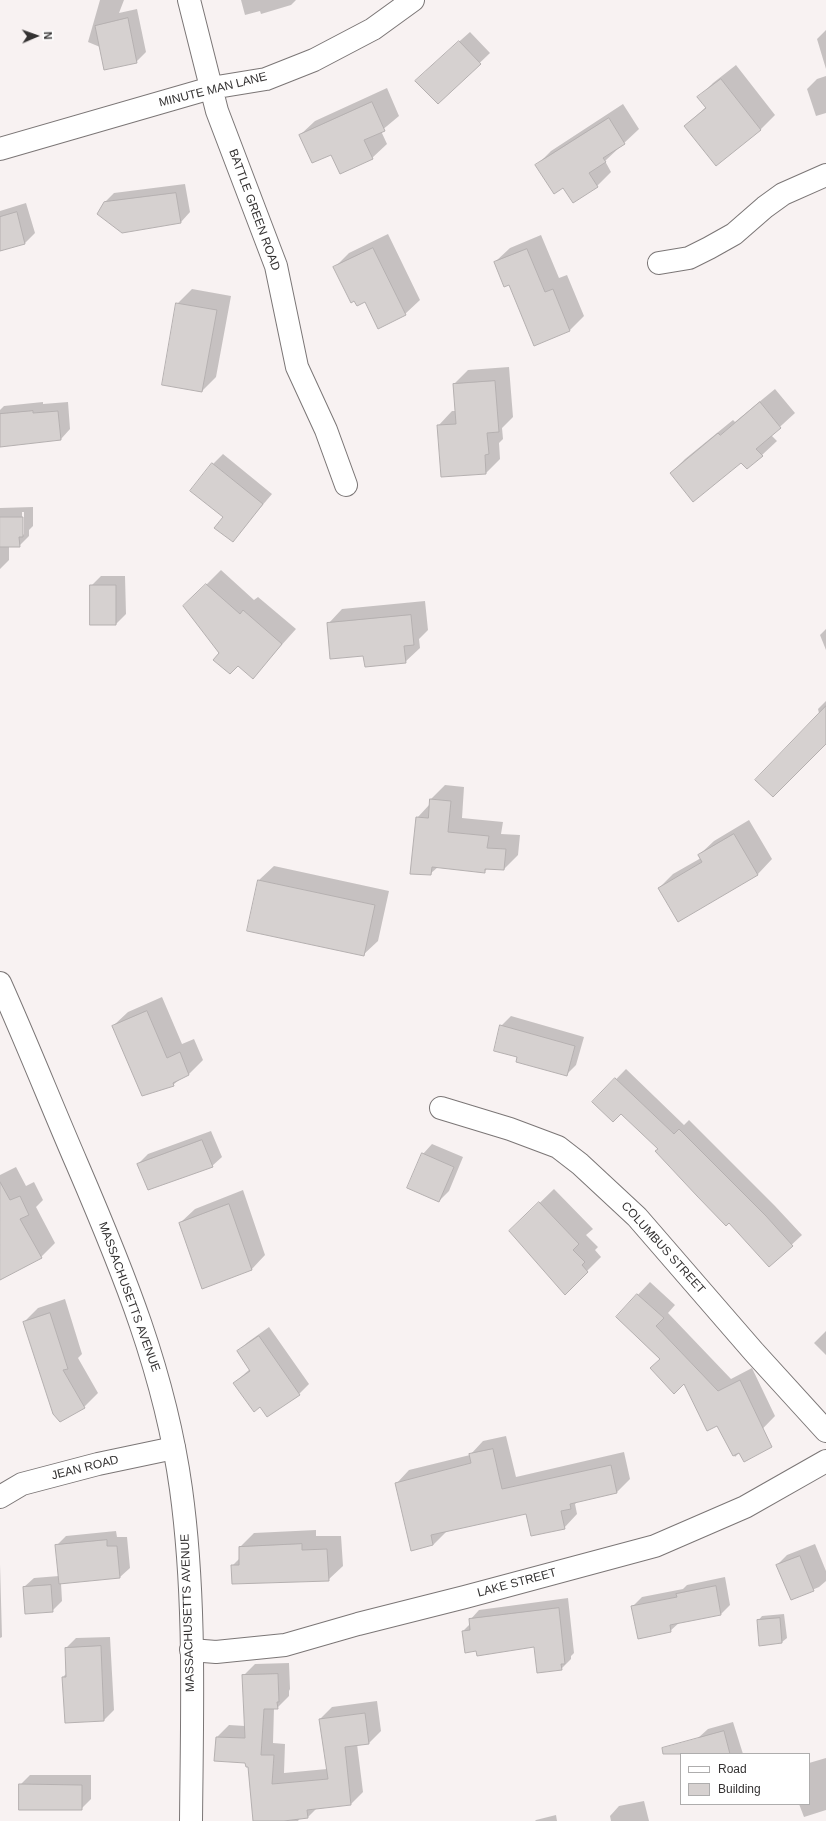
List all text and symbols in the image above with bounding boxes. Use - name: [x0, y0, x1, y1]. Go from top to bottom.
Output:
- north arrow: [16, 16, 56, 56]
- text: N: [42, 31, 54, 40]
- street label: MINUTE MAN LANE: [158, 70, 268, 110]
- street label: BATTLE GREEN ROAD: [225, 147, 283, 273]
- street label: COLUMBUS STREET: [618, 1199, 708, 1297]
- street label: MASSACHUSETTS AVENUE: [95, 1220, 163, 1374]
- street label: JEAN ROAD: [50, 1453, 120, 1483]
- street label: MASSACHUSETTS AVENUE: [178, 1534, 198, 1692]
- street label: LAKE STREET: [476, 1566, 558, 1600]
- legend: [680, 1753, 810, 1805]
- text: Road: [718, 1762, 747, 1776]
- text: Building: [718, 1782, 761, 1796]

